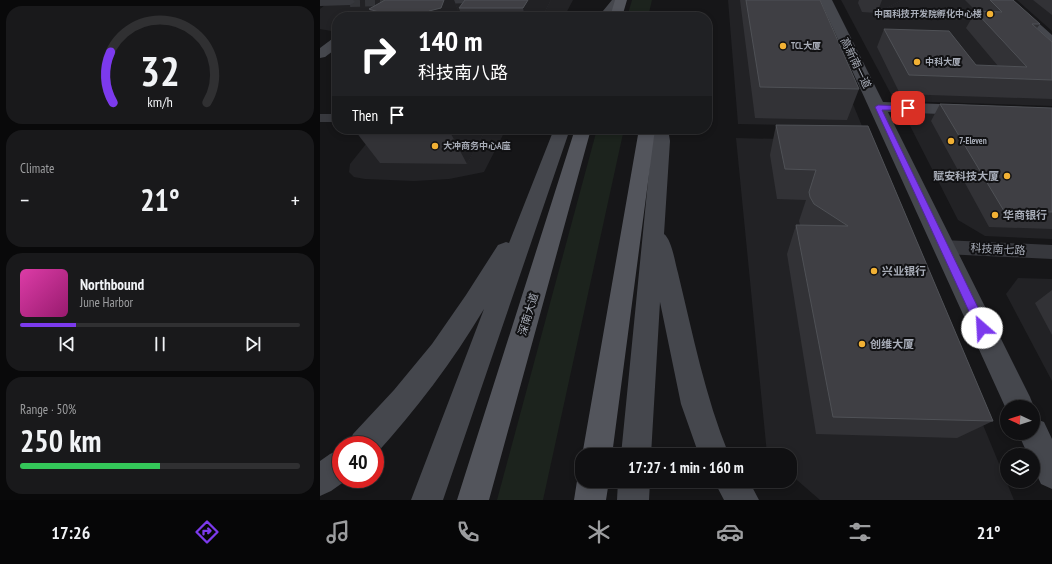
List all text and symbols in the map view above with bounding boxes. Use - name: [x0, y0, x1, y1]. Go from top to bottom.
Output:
- place label: 中国科技开发院孵化中心楼: [874, 8, 982, 19]
- marker: 中国科技开发院孵化中心楼: [985, 9, 995, 19]
- text: 140 m: [418, 22, 482, 59]
- icon: right: [352, 28, 404, 80]
- street label: 高新南一道: [838, 35, 874, 91]
- place label: TCL大厦: [791, 40, 821, 51]
- marker: TCL大厦: [778, 41, 788, 51]
- text: 32: [140, 44, 180, 97]
- place label: 中科大厦: [925, 56, 961, 67]
- marker: 中科大厦: [912, 57, 922, 67]
- text: 科技南八路: [418, 61, 508, 84]
- text: km/h: [147, 91, 173, 110]
- pin: [891, 91, 925, 125]
- icon: arrive: [897, 97, 919, 119]
- icon: arrive: [386, 104, 408, 126]
- text: Then: [352, 106, 378, 125]
- place label: 7-Eleven: [959, 135, 987, 146]
- marker: 7-Eleven: [946, 136, 956, 146]
- place label: 大冲商务中心A座: [443, 140, 511, 151]
- marker: 大冲商务中心A座: [430, 141, 440, 151]
- text: Climate: [20, 160, 54, 177]
- place label: 赋安科技大厦: [933, 169, 999, 183]
- marker: 赋安科技大厦: [1002, 171, 1012, 181]
- text: 21°: [140, 180, 180, 219]
- text: −: [20, 186, 29, 214]
- text: +: [291, 186, 300, 214]
- place label: 华商银行: [1003, 208, 1047, 222]
- marker: 华商银行: [990, 210, 1000, 220]
- street label: 科技南七路: [970, 241, 1026, 257]
- place label: 兴业银行: [882, 264, 926, 278]
- marker: 兴业银行: [869, 266, 879, 276]
- text: Northbound: [80, 275, 144, 294]
- street label: 深南大道: [515, 291, 541, 337]
- text: June Harbor: [80, 294, 133, 311]
- position arrow: [961, 307, 1003, 349]
- icon: previous: [56, 333, 78, 355]
- icon: pause: [149, 333, 171, 355]
- icon: next: [242, 333, 264, 355]
- place label: 创维大厦: [870, 337, 914, 351]
- marker: 创维大厦: [857, 339, 867, 349]
- north arrow: [1000, 400, 1040, 440]
- map controls: [1000, 400, 1040, 488]
- text: Range · 50%: [20, 401, 76, 418]
- text: 250 km: [20, 421, 101, 460]
- speed limit sign: 40: [332, 436, 384, 488]
- button: layers: [1000, 448, 1040, 488]
- text: 17:27 · 1 min · 160 m: [628, 458, 744, 477]
- icon: directions: [193, 518, 221, 546]
- icon: music: [324, 518, 352, 546]
- icon: phone: [454, 518, 482, 546]
- icon: climate: [585, 518, 613, 546]
- icon: car: [716, 518, 744, 546]
- icon: filters: [846, 518, 874, 546]
- text: 17:26: [51, 521, 90, 544]
- text: 21°: [977, 521, 1001, 544]

